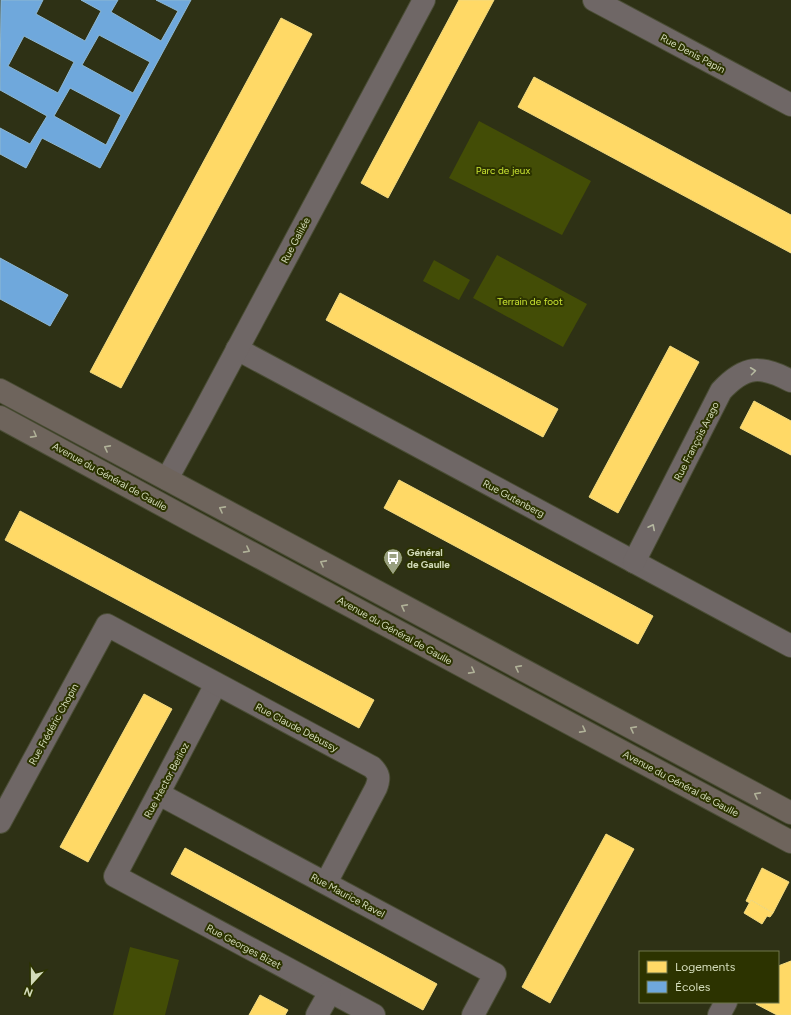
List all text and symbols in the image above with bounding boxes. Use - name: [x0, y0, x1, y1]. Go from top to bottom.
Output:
- street label: Rue Denis Papin: [658, 31, 728, 76]
- park label: Parc de jeux: [476, 164, 530, 177]
- street label: Rue Galilée: [278, 215, 313, 265]
- park label: Terrain de foot: [497, 295, 563, 308]
- one-way arrow: [750, 367, 756, 376]
- street label: Rue François Arago: [671, 399, 722, 483]
- one-way arrow: [30, 430, 38, 438]
- street label: Avenue du Général de Gaulle: [50, 439, 170, 514]
- one-way arrow: [104, 445, 111, 452]
- street label: Rue Gutenberg: [481, 477, 547, 520]
- one-way arrow: [219, 506, 226, 514]
- one-way arrow: [647, 524, 654, 532]
- one-way arrow: [243, 546, 251, 553]
- place label: Général de Gaulle: [407, 546, 450, 571]
- bus stop icon: Général de Gaulle: [382, 547, 404, 575]
- one-way arrow: [320, 561, 327, 568]
- street label: Avenue du Général de Gaulle: [335, 593, 455, 668]
- one-way arrow: [400, 604, 408, 612]
- one-way arrow: [515, 665, 522, 673]
- one-way arrow: [468, 667, 475, 674]
- street label: Rue Frédéric Chopin: [26, 681, 81, 767]
- street label: Rue Claude Debussy: [253, 700, 341, 755]
- one-way arrow: [578, 726, 586, 733]
- one-way arrow: [630, 726, 637, 734]
- street label: Rue Hector Berlioz: [141, 740, 192, 820]
- street label: Avenue du Général de Gaulle: [621, 747, 741, 820]
- one-way arrow: [753, 792, 761, 800]
- street label: Rue Maurice Ravel: [309, 870, 387, 920]
- street label: Rue Georges Bizet: [204, 921, 284, 972]
- legend: [639, 951, 779, 1003]
- text: Logements: [675, 960, 736, 974]
- north arrow: [12, 963, 52, 1003]
- text: Écoles: [675, 980, 711, 994]
- text: N: [22, 984, 35, 999]

